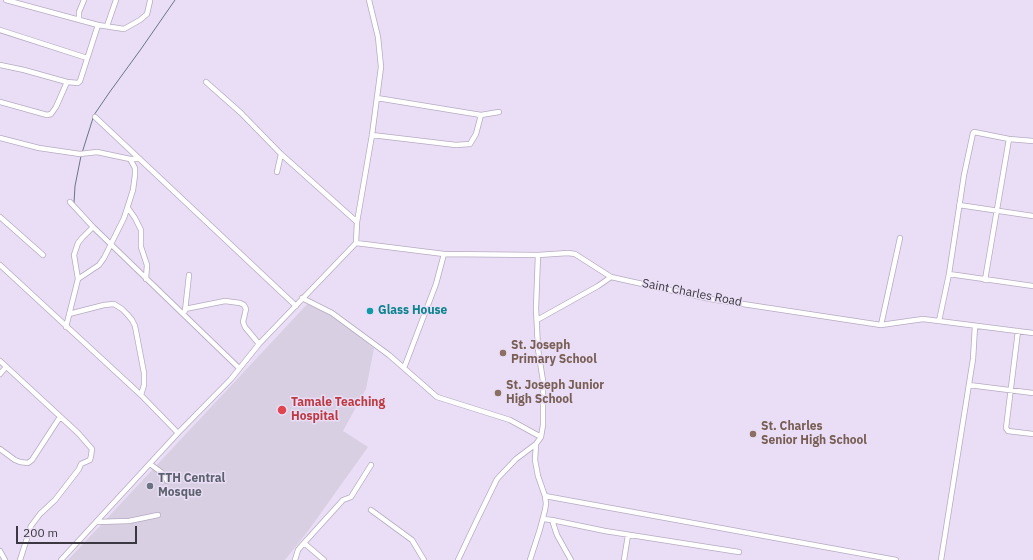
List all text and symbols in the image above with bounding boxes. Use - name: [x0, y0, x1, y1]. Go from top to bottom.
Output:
- street label: Saint Charles Road: [641, 276, 743, 310]
- place label: Glass House: [378, 304, 447, 318]
- marker: Glass House: [365, 306, 375, 316]
- place label: St. Joseph Primary School: [511, 339, 597, 367]
- marker: St. Joseph Primary School: [498, 348, 508, 358]
- place label: St. Joseph Junior High School: [506, 379, 604, 407]
- marker: St. Joseph Junior High School: [493, 388, 503, 398]
- place label: Tamale Teaching Hospital: [291, 396, 385, 424]
- marker: Tamale Teaching Hospital: [276, 404, 288, 416]
- place label: St. Charles Senior High School: [761, 420, 867, 448]
- marker: St. Charles Senior High School: [748, 429, 758, 439]
- place label: TTH Central Mosque: [158, 472, 225, 500]
- marker: TTH Central Mosque: [145, 481, 155, 491]
- scale bar: [18, 518, 139, 544]
- text: 200 m: [23, 525, 58, 540]

